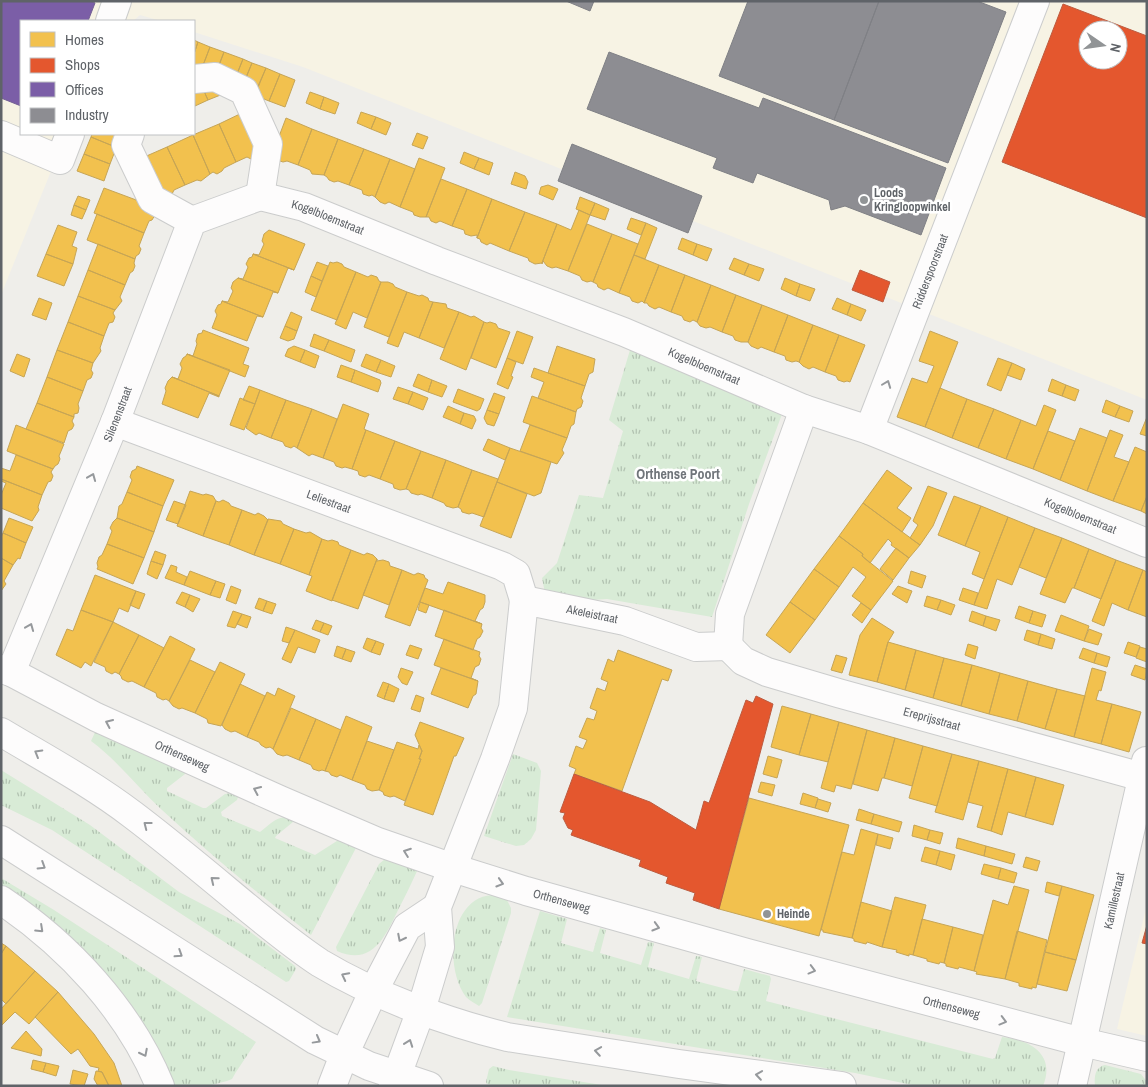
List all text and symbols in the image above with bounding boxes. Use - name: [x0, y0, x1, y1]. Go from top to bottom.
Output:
- legend: [20, 20, 195, 135]
- north arrow: [1078, 20, 1128, 70]
- text: Homes: [65, 29, 104, 50]
- text: N: [1106, 42, 1125, 54]
- text: Shops: [65, 54, 100, 75]
- text: Offices: [65, 79, 104, 100]
- text: Industry: [65, 104, 110, 125]
- place label: Loods Kringloopwinkel: [874, 185, 951, 215]
- marker: Loods Kringloopwinkel: [858, 194, 870, 206]
- street label: Kogelbloemstraat: [290, 196, 367, 239]
- street label: Ridderspoorstraat: [909, 232, 952, 311]
- street label: Kogelbloemstraat: [666, 344, 743, 389]
- one-way arrow: [881, 381, 891, 389]
- street label: Silenenstraat: [100, 384, 136, 444]
- district label: Orthense Poort: [636, 465, 720, 483]
- one-way arrow: [86, 473, 97, 482]
- street label: Leliestraat: [304, 486, 353, 517]
- street label: Kogelbloemstraat: [1042, 494, 1119, 538]
- street label: Akeleistraat: [564, 601, 619, 627]
- one-way arrow: [24, 623, 34, 632]
- street label: Ereprijsstraat: [901, 703, 962, 735]
- one-way arrow: [105, 719, 114, 729]
- street label: Orthenseweg: [152, 736, 213, 775]
- one-way arrow: [34, 750, 43, 760]
- one-way arrow: [253, 785, 262, 796]
- one-way arrow: [144, 823, 153, 831]
- one-way arrow: [403, 848, 412, 858]
- one-way arrow: [37, 860, 46, 870]
- street label: Kamillestraat: [1100, 871, 1128, 931]
- one-way arrow: [495, 877, 503, 887]
- one-way arrow: [211, 878, 220, 886]
- street label: Orthenseweg: [531, 885, 592, 917]
- place label: Heinde: [777, 906, 810, 922]
- marker: Heinde: [761, 908, 773, 920]
- one-way arrow: [651, 922, 659, 932]
- one-way arrow: [34, 923, 43, 932]
- one-way arrow: [397, 933, 407, 942]
- one-way arrow: [174, 947, 183, 957]
- one-way arrow: [808, 964, 817, 975]
- one-way arrow: [341, 972, 350, 982]
- street label: Orthenseweg: [921, 992, 982, 1023]
- one-way arrow: [999, 1015, 1008, 1026]
- one-way arrow: [311, 1034, 320, 1044]
- one-way arrow: [403, 1039, 413, 1048]
- one-way arrow: [138, 1047, 148, 1056]
- one-way arrow: [594, 1047, 603, 1057]
- one-way arrow: [755, 1070, 763, 1081]

